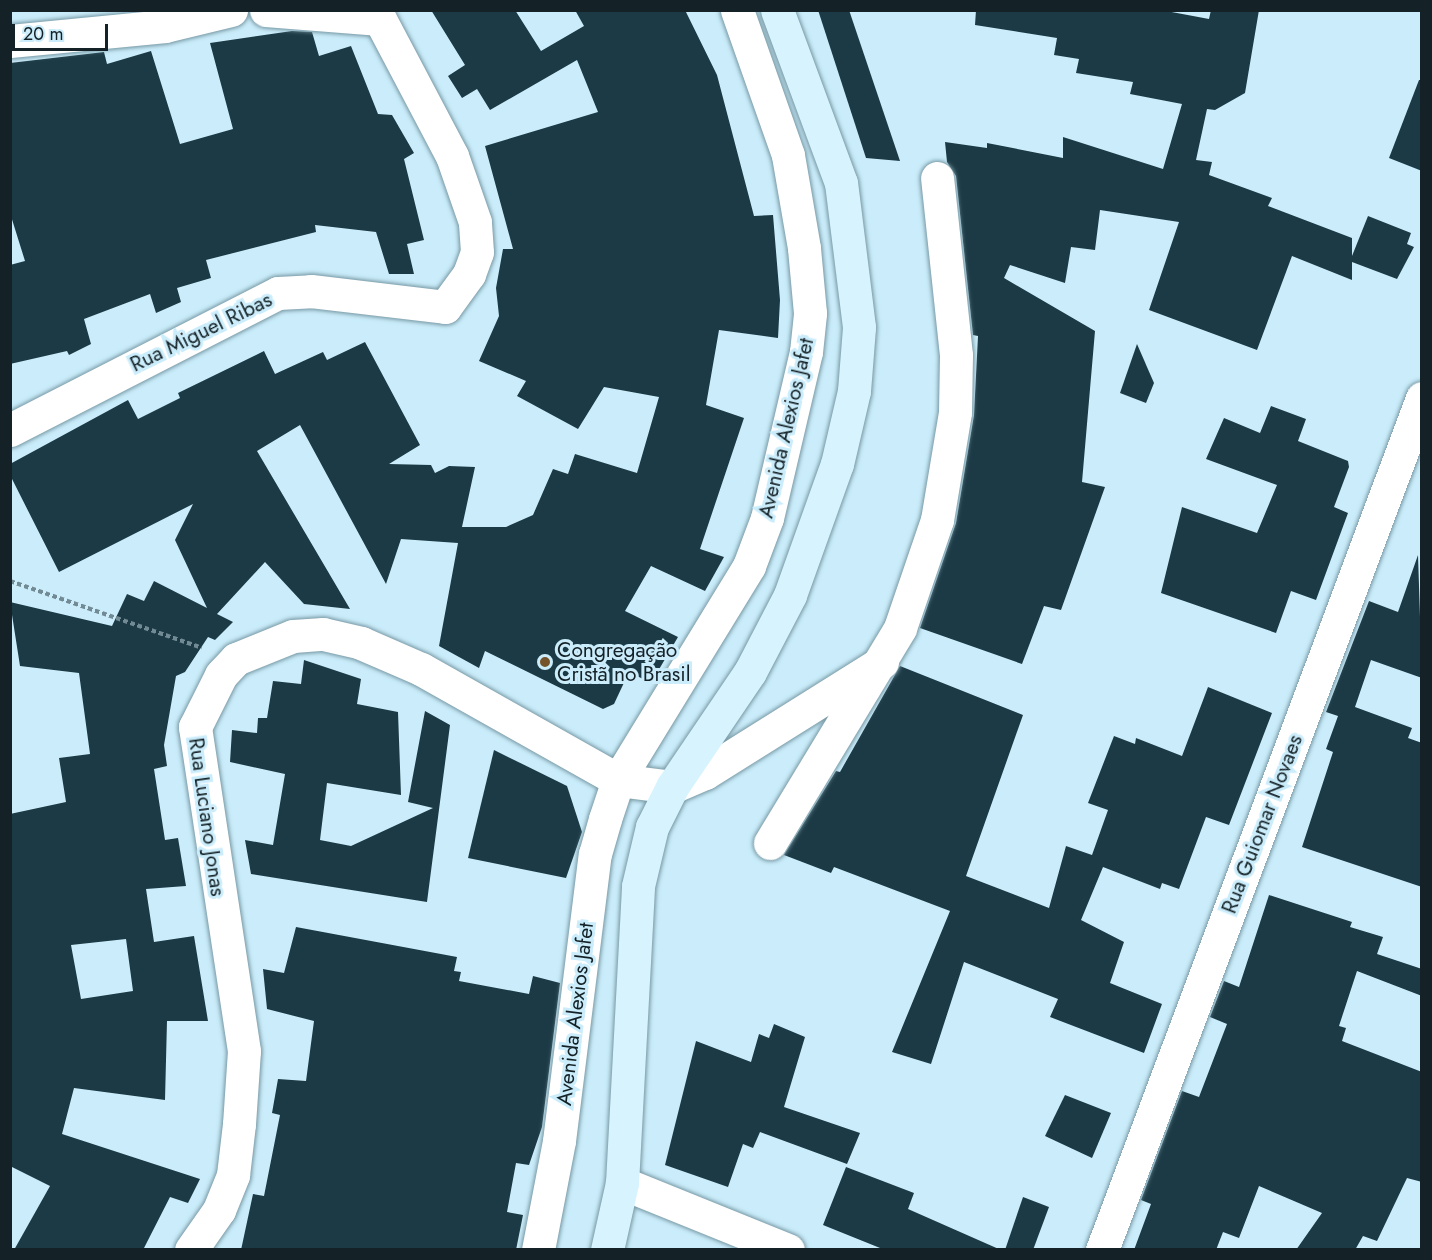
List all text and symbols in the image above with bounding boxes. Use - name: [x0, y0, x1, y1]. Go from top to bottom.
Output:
- scale bar: [15, 12, 111, 50]
- text: 20 m: [23, 21, 63, 47]
- street label: Rua Miguel Ribas: [126, 287, 276, 377]
- street label: Avenida Alexios Jafet: [753, 335, 819, 521]
- place label: Congregação Cristã no Brasil: [557, 637, 691, 687]
- marker: Congregação Cristã no Brasil: [538, 655, 552, 669]
- street label: Rua Guiomar Novaes: [1216, 731, 1308, 917]
- street label: Rua Luciano Jonas: [183, 736, 231, 898]
- street label: Avenida Alexios Jafet: [551, 921, 599, 1107]

